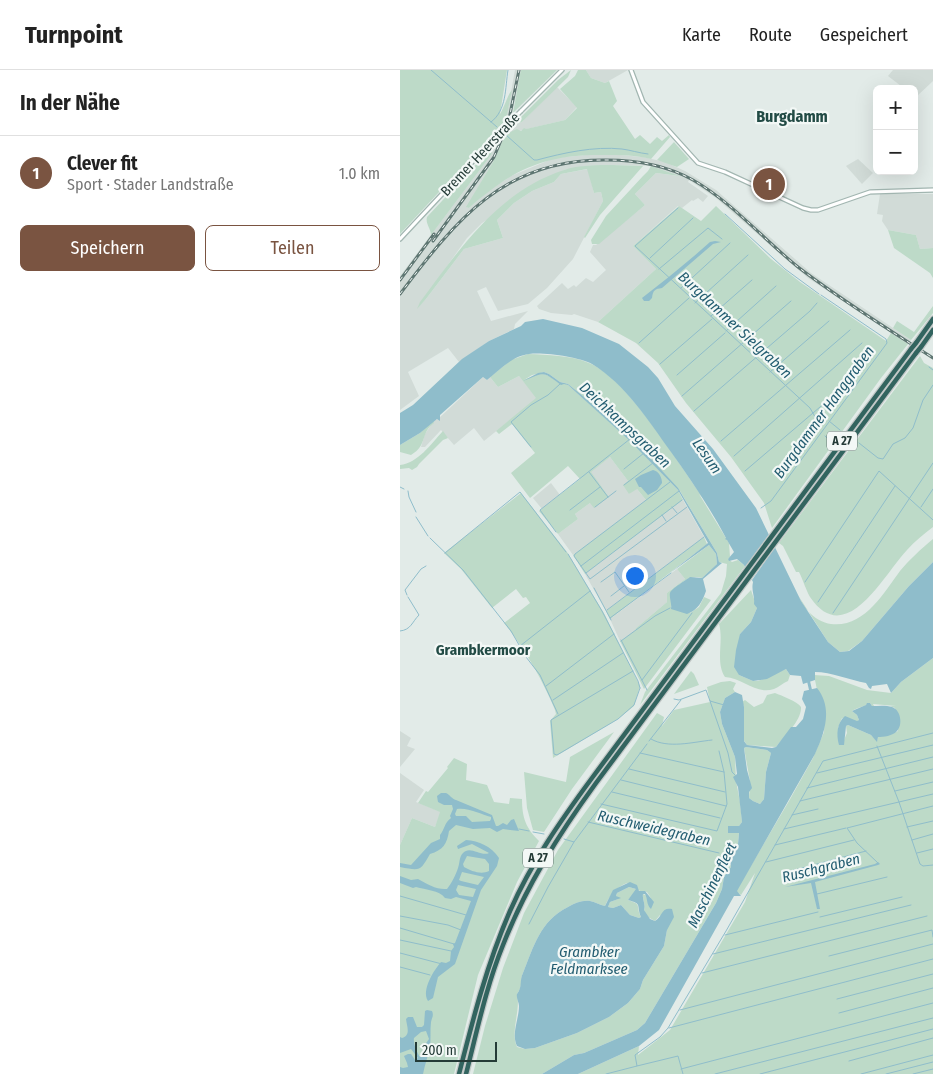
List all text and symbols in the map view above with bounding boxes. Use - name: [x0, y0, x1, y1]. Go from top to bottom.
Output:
- text: Turnpoint: [25, 21, 123, 49]
- text: Karte: [682, 24, 721, 46]
- text: Route: [749, 24, 792, 46]
- text: Gespeichert: [820, 24, 908, 46]
- map controls: [873, 85, 918, 175]
- button: +: [873, 85, 918, 130]
- text: In der Nähe: [20, 90, 120, 116]
- district label: Burgdamm: [756, 107, 828, 126]
- street label: Bremer Heerstraße: [437, 109, 524, 200]
- button: −: [873, 130, 918, 175]
- text: Clever fit: [67, 152, 138, 175]
- text: 1: [33, 164, 39, 183]
- text: 1.0 km: [339, 164, 380, 183]
- pin: 1: [753, 165, 785, 203]
- text: Sport · Stader Landstraße: [67, 175, 234, 194]
- button: Speichern: [20, 225, 195, 271]
- button: Teilen: [205, 225, 380, 271]
- water label: Burgdammer Sielgraben: [675, 268, 795, 382]
- water label: Burgdammer Hanggraben: [770, 342, 878, 482]
- water label: Deichkampsgraben: [576, 378, 674, 472]
- road number: A 27: [827, 432, 857, 451]
- water label: Lesum: [688, 435, 726, 477]
- your location: [622, 563, 648, 589]
- district label: Grambkermoor: [436, 641, 531, 659]
- water label: Ruschweidegraben: [596, 806, 712, 850]
- water label: Maschinenfleet: [684, 839, 740, 931]
- road number: A 27: [523, 848, 553, 868]
- water label: Ruschgraben: [780, 850, 862, 886]
- water label: Grambker Feldmarksee: [550, 943, 628, 978]
- scale bar: [415, 1039, 498, 1062]
- text: 200 m: [422, 1042, 457, 1059]

